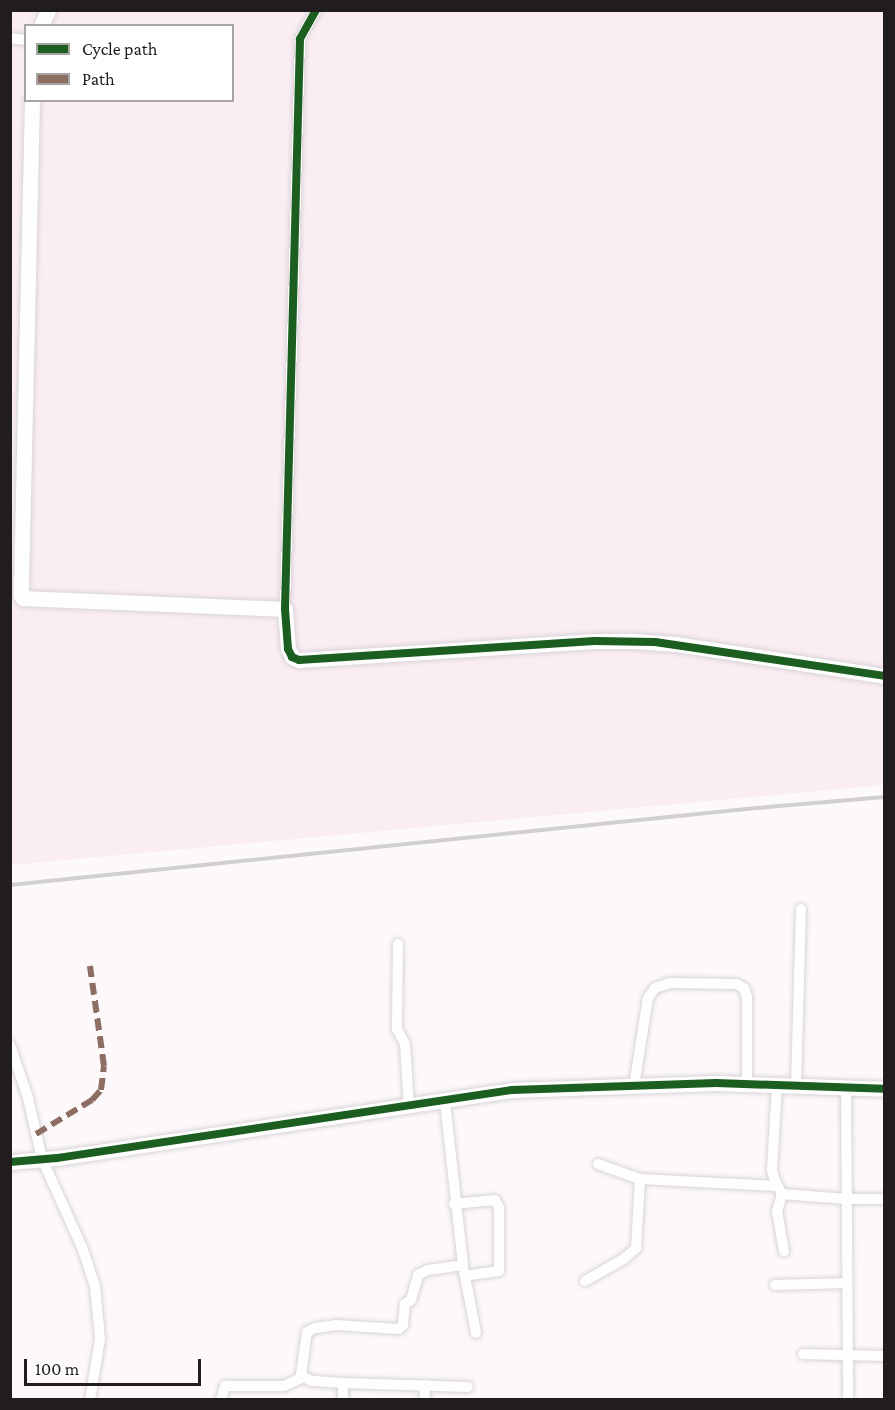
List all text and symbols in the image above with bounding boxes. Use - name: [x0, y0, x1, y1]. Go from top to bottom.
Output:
- legend: [24, 24, 234, 102]
- text: Cycle path: [82, 39, 157, 59]
- text: Path: [82, 69, 115, 89]
- scale bar: [27, 1347, 204, 1385]
- text: 100 m: [35, 1359, 79, 1379]

